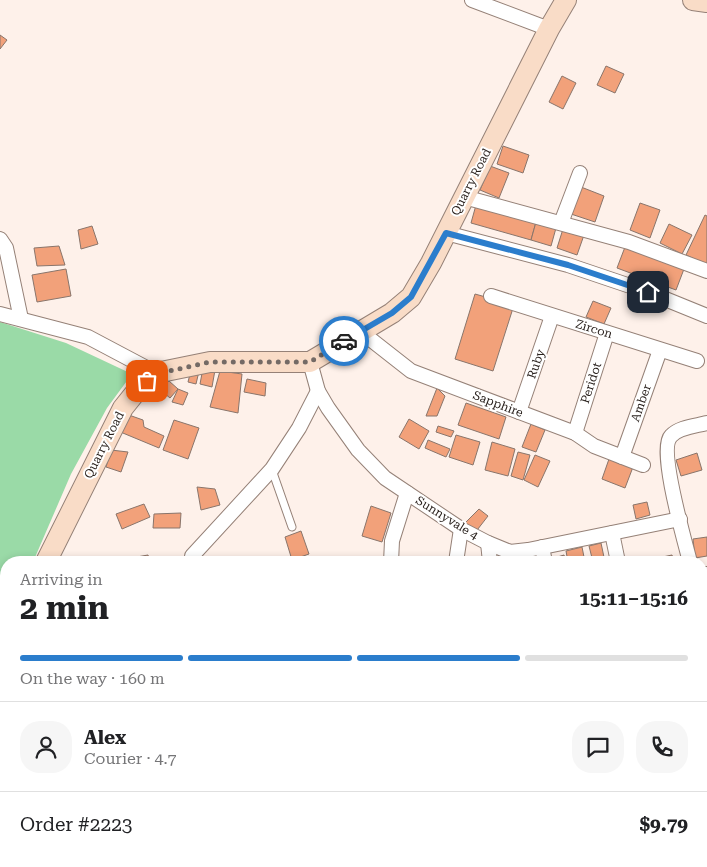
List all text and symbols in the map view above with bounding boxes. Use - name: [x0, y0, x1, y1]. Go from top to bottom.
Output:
- street label: Quarry Road: [448, 146, 494, 218]
- pin: [627, 271, 669, 313]
- icon: home: [634, 278, 662, 306]
- courier: [319, 316, 369, 366]
- street label: Zircon: [574, 317, 614, 341]
- icon: car: [330, 327, 358, 355]
- street label: Ruby: [524, 347, 548, 381]
- pin: [126, 360, 168, 402]
- street label: Peridot: [578, 360, 604, 405]
- icon: bag: [133, 367, 161, 395]
- street label: Amber: [628, 383, 654, 423]
- street label: Sapphire: [471, 388, 525, 420]
- street label: Quarry Road: [81, 409, 127, 481]
- street label: Sunnyvale 4: [413, 493, 481, 543]
- text: Arriving in: [20, 570, 103, 589]
- text: 15:11–15:16: [579, 587, 688, 610]
- text: 2 min: [20, 589, 109, 627]
- text: On the way · 160 m: [20, 669, 165, 688]
- button: person: [20, 721, 72, 773]
- button: chat: [572, 721, 624, 773]
- button: phone: [636, 721, 688, 773]
- text: Alex: [84, 726, 126, 749]
- text: Courier · 4.7: [84, 749, 177, 768]
- text: Order #2223: [20, 813, 132, 836]
- text: $9.79: [639, 813, 688, 836]

